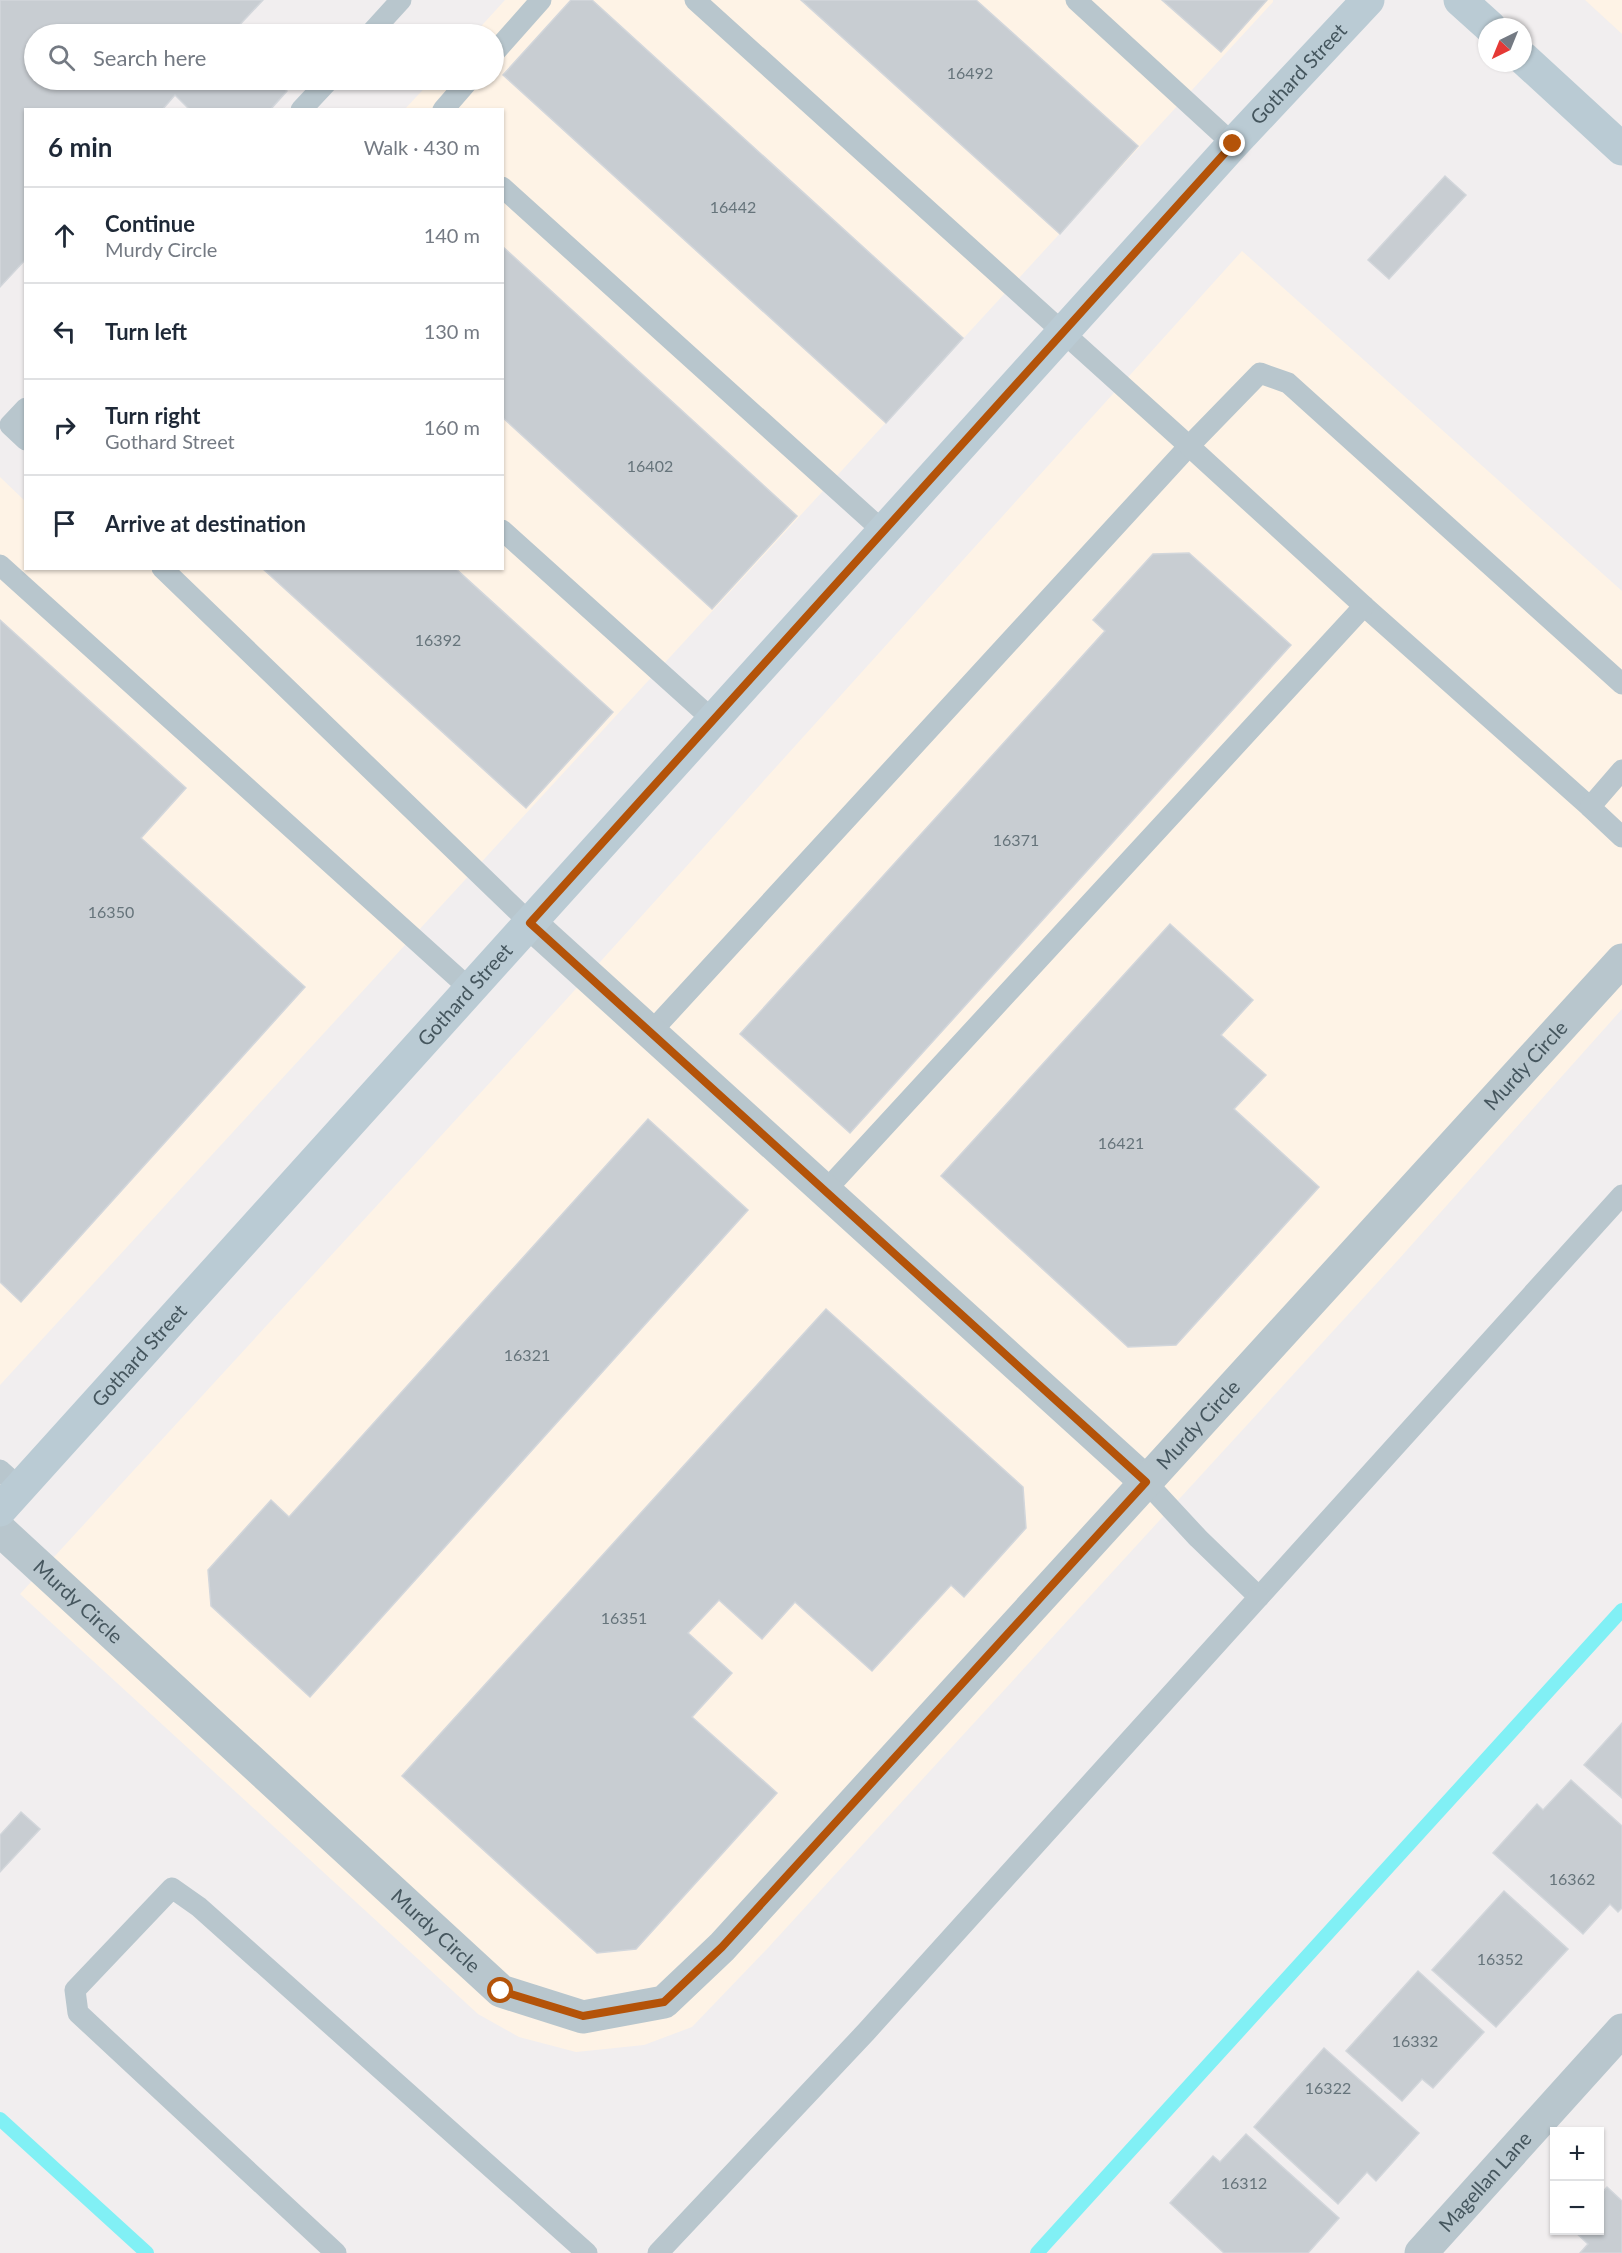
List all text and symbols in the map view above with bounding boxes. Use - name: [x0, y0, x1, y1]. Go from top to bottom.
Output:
- street label: Gothard Street: [1245, 18, 1351, 129]
- north arrow: [1478, 18, 1532, 72]
- search box: [24, 24, 504, 90]
- icon: search: [45, 41, 78, 74]
- text: Search here: [93, 44, 206, 71]
- house number: 16492: [947, 63, 993, 82]
- route end: [1219, 130, 1245, 156]
- text: 6 min: [48, 131, 112, 163]
- text: Walk · 430 m: [364, 135, 480, 159]
- house number: 16442: [710, 197, 756, 216]
- text: Continue: [105, 210, 195, 237]
- icon: ahead: [48, 219, 81, 252]
- text: 140 m: [424, 223, 480, 247]
- text: Murdy Circle: [105, 237, 217, 261]
- icon: left: [48, 315, 81, 348]
- text: Turn left: [105, 318, 187, 345]
- text: 130 m: [424, 319, 480, 343]
- text: Turn right: [105, 402, 200, 429]
- icon: right: [48, 411, 81, 444]
- text: 160 m: [424, 415, 480, 439]
- text: Gothard Street: [105, 429, 235, 453]
- house number: 16402: [627, 456, 673, 475]
- icon: arrive: [48, 507, 81, 540]
- text: Arrive at destination: [105, 510, 306, 537]
- house number: 16392: [415, 630, 461, 649]
- house number: 16371: [993, 830, 1039, 849]
- house number: 16350: [88, 902, 134, 921]
- street label: Gothard Street: [412, 938, 517, 1050]
- street label: Murdy Circle: [1478, 1015, 1572, 1115]
- house number: 16421: [1098, 1133, 1144, 1152]
- street label: Gothard Street: [86, 1299, 191, 1411]
- house number: 16321: [504, 1345, 550, 1364]
- street label: Murdy Circle: [1151, 1374, 1244, 1474]
- street label: Murdy Circle: [29, 1554, 128, 1648]
- house number: 16351: [601, 1608, 647, 1627]
- house number: 16362: [1549, 1869, 1595, 1888]
- street label: Murdy Circle: [387, 1883, 486, 1977]
- house number: 16352: [1477, 1949, 1523, 1968]
- route start: [487, 1977, 513, 2003]
- house number: 16332: [1392, 2031, 1438, 2050]
- house number: 16322: [1305, 2078, 1351, 2097]
- street label: Magellan Lane: [1433, 2126, 1536, 2236]
- map controls: [1550, 2127, 1604, 2235]
- button: +: [1550, 2127, 1604, 2181]
- house number: 16312: [1221, 2173, 1267, 2192]
- button: −: [1550, 2181, 1604, 2235]

